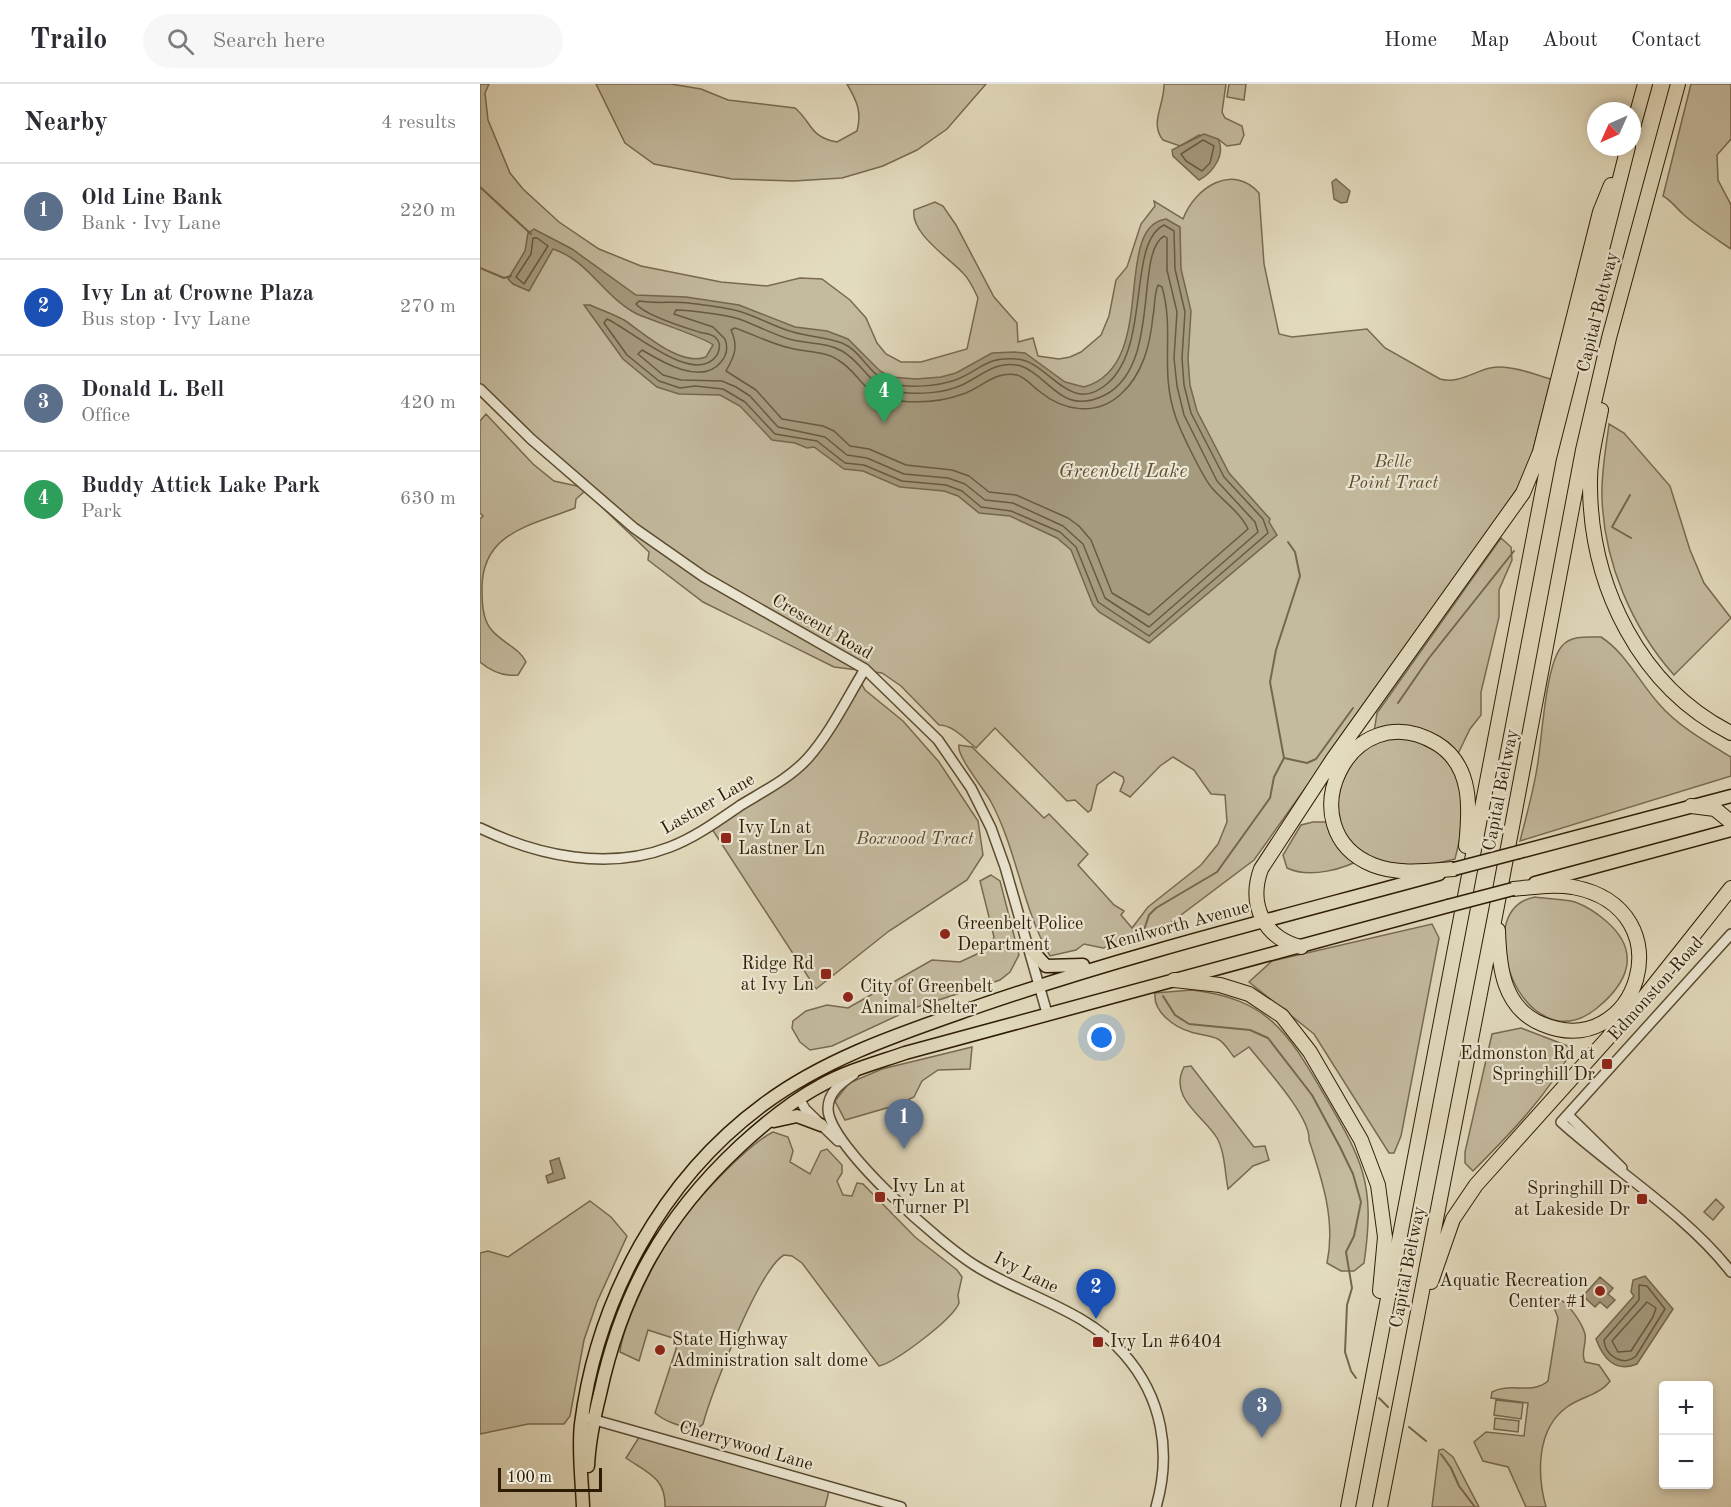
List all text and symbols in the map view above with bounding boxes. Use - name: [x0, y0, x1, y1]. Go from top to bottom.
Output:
- search box: [143, 14, 563, 68]
- icon: search: [164, 25, 197, 58]
- text: Trailo: [30, 27, 107, 55]
- text: Search here: [212, 30, 325, 52]
- text: Home: [1384, 30, 1437, 51]
- text: Map: [1470, 30, 1509, 51]
- text: About: [1542, 30, 1598, 51]
- text: Contact: [1631, 30, 1701, 51]
- north arrow: [1587, 102, 1641, 156]
- text: Nearby: [24, 110, 108, 136]
- text: 4 results: [381, 113, 456, 133]
- text: Old Line Bank: [81, 187, 223, 209]
- text: 1: [38, 201, 49, 221]
- text: 220 m: [400, 201, 456, 221]
- text: Bank · Ivy Lane: [81, 214, 221, 234]
- street label: Capital Beltway: [1574, 249, 1622, 374]
- text: Ivy Ln at Crowne Plaza: [81, 283, 314, 305]
- text: 2: [38, 297, 49, 317]
- text: 270 m: [400, 297, 456, 317]
- text: Bus stop · Ivy Lane: [81, 310, 250, 330]
- pin: 4: [864, 374, 904, 423]
- text: Donald L. Bell: [81, 379, 224, 401]
- text: 3: [38, 393, 49, 413]
- text: 420 m: [400, 393, 456, 413]
- text: Office: [81, 406, 130, 426]
- park label: Belle Point Tract: [1347, 453, 1438, 492]
- water label: Greenbelt Lake: [1058, 462, 1188, 482]
- text: Buddy Attick Lake Park: [81, 475, 320, 497]
- text: 4: [38, 489, 49, 509]
- text: 630 m: [400, 489, 456, 509]
- text: Park: [81, 502, 122, 522]
- street label: Crescent Road: [769, 591, 875, 663]
- street label: Capital Beltway: [1480, 727, 1522, 852]
- street label: Lastner Lane: [658, 770, 758, 838]
- place label: Ivy Ln at Lastner Ln: [738, 819, 826, 858]
- park label: Boxwood Tract: [855, 830, 974, 848]
- marker: Ivy Ln at Lastner Ln: [719, 831, 733, 845]
- street label: Kenilworth Avenue: [1103, 898, 1251, 954]
- place label: Greenbelt Police Department: [957, 915, 1083, 954]
- marker: Greenbelt Police Department: [938, 927, 952, 941]
- street label: Edmonston Road: [1605, 934, 1707, 1044]
- place label: Ridge Rd at Ivy Ln: [741, 955, 814, 994]
- marker: Ridge Rd at Ivy Ln: [819, 967, 833, 981]
- place label: City of Greenbelt Animal Shelter: [860, 978, 993, 1017]
- marker: City of Greenbelt Animal Shelter: [841, 990, 855, 1004]
- your location: [1087, 1023, 1116, 1052]
- place label: Edmonston Rd at Springhill Dr: [1460, 1045, 1596, 1084]
- marker: Edmonston Rd at Springhill Dr: [1600, 1057, 1614, 1071]
- pin: 1: [884, 1100, 924, 1149]
- place label: Ivy Ln at Turner Pl: [892, 1178, 970, 1217]
- place label: Springhill Dr at Lakeside Dr: [1514, 1180, 1631, 1219]
- marker: Ivy Ln at Turner Pl: [873, 1190, 887, 1204]
- marker: Springhill Dr at Lakeside Dr: [1635, 1192, 1649, 1206]
- street label: Capital Beltway: [1387, 1204, 1429, 1329]
- street label: Ivy Lane: [991, 1249, 1061, 1297]
- pin: 2: [1076, 1270, 1116, 1319]
- place label: Aquatic Recreation Center #1: [1439, 1272, 1588, 1311]
- marker: Aquatic Recreation Center #1: [1593, 1284, 1607, 1298]
- place label: State Highway Administration salt dome: [672, 1331, 868, 1370]
- place label: Ivy Ln #6404: [1110, 1333, 1222, 1351]
- marker: Ivy Ln #6404: [1091, 1335, 1105, 1349]
- marker: State Highway Administration salt dome: [653, 1343, 667, 1357]
- map controls: [1659, 1381, 1713, 1489]
- button: +: [1659, 1381, 1713, 1435]
- pin: 3: [1242, 1388, 1282, 1438]
- street label: Cherrywood Lane: [677, 1418, 815, 1474]
- button: −: [1659, 1435, 1713, 1489]
- scale bar: [498, 1465, 602, 1492]
- text: 100 m: [507, 1470, 552, 1486]

